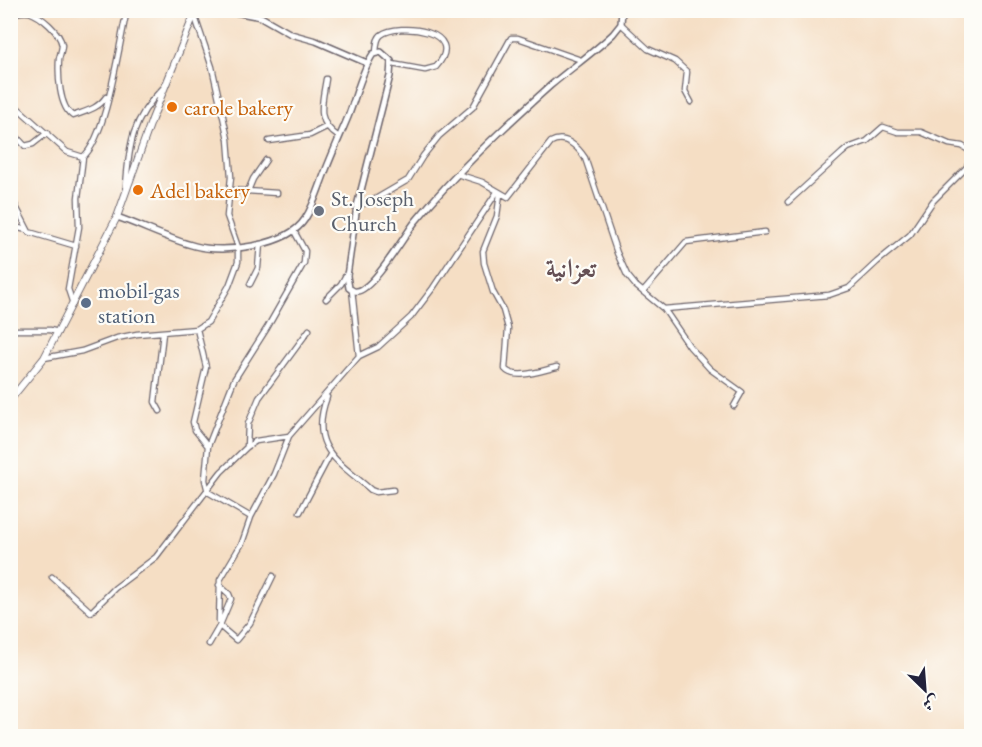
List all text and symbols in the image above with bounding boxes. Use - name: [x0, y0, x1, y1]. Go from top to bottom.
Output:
- place label: carole bakery: [184, 93, 293, 122]
- marker: carole bakery: [165, 100, 179, 114]
- place label: Adel bakery: [149, 176, 251, 205]
- marker: Adel bakery: [131, 183, 145, 197]
- place label: St. Joseph Church: [331, 184, 414, 238]
- marker: St. Joseph Church: [312, 204, 326, 218]
- district label: تعزانية: [546, 251, 597, 285]
- place label: mobil-gas station: [98, 276, 180, 330]
- marker: mobil-gas station: [79, 296, 93, 310]
- north arrow: [895, 660, 955, 720]
- text: ش: [919, 690, 943, 716]

